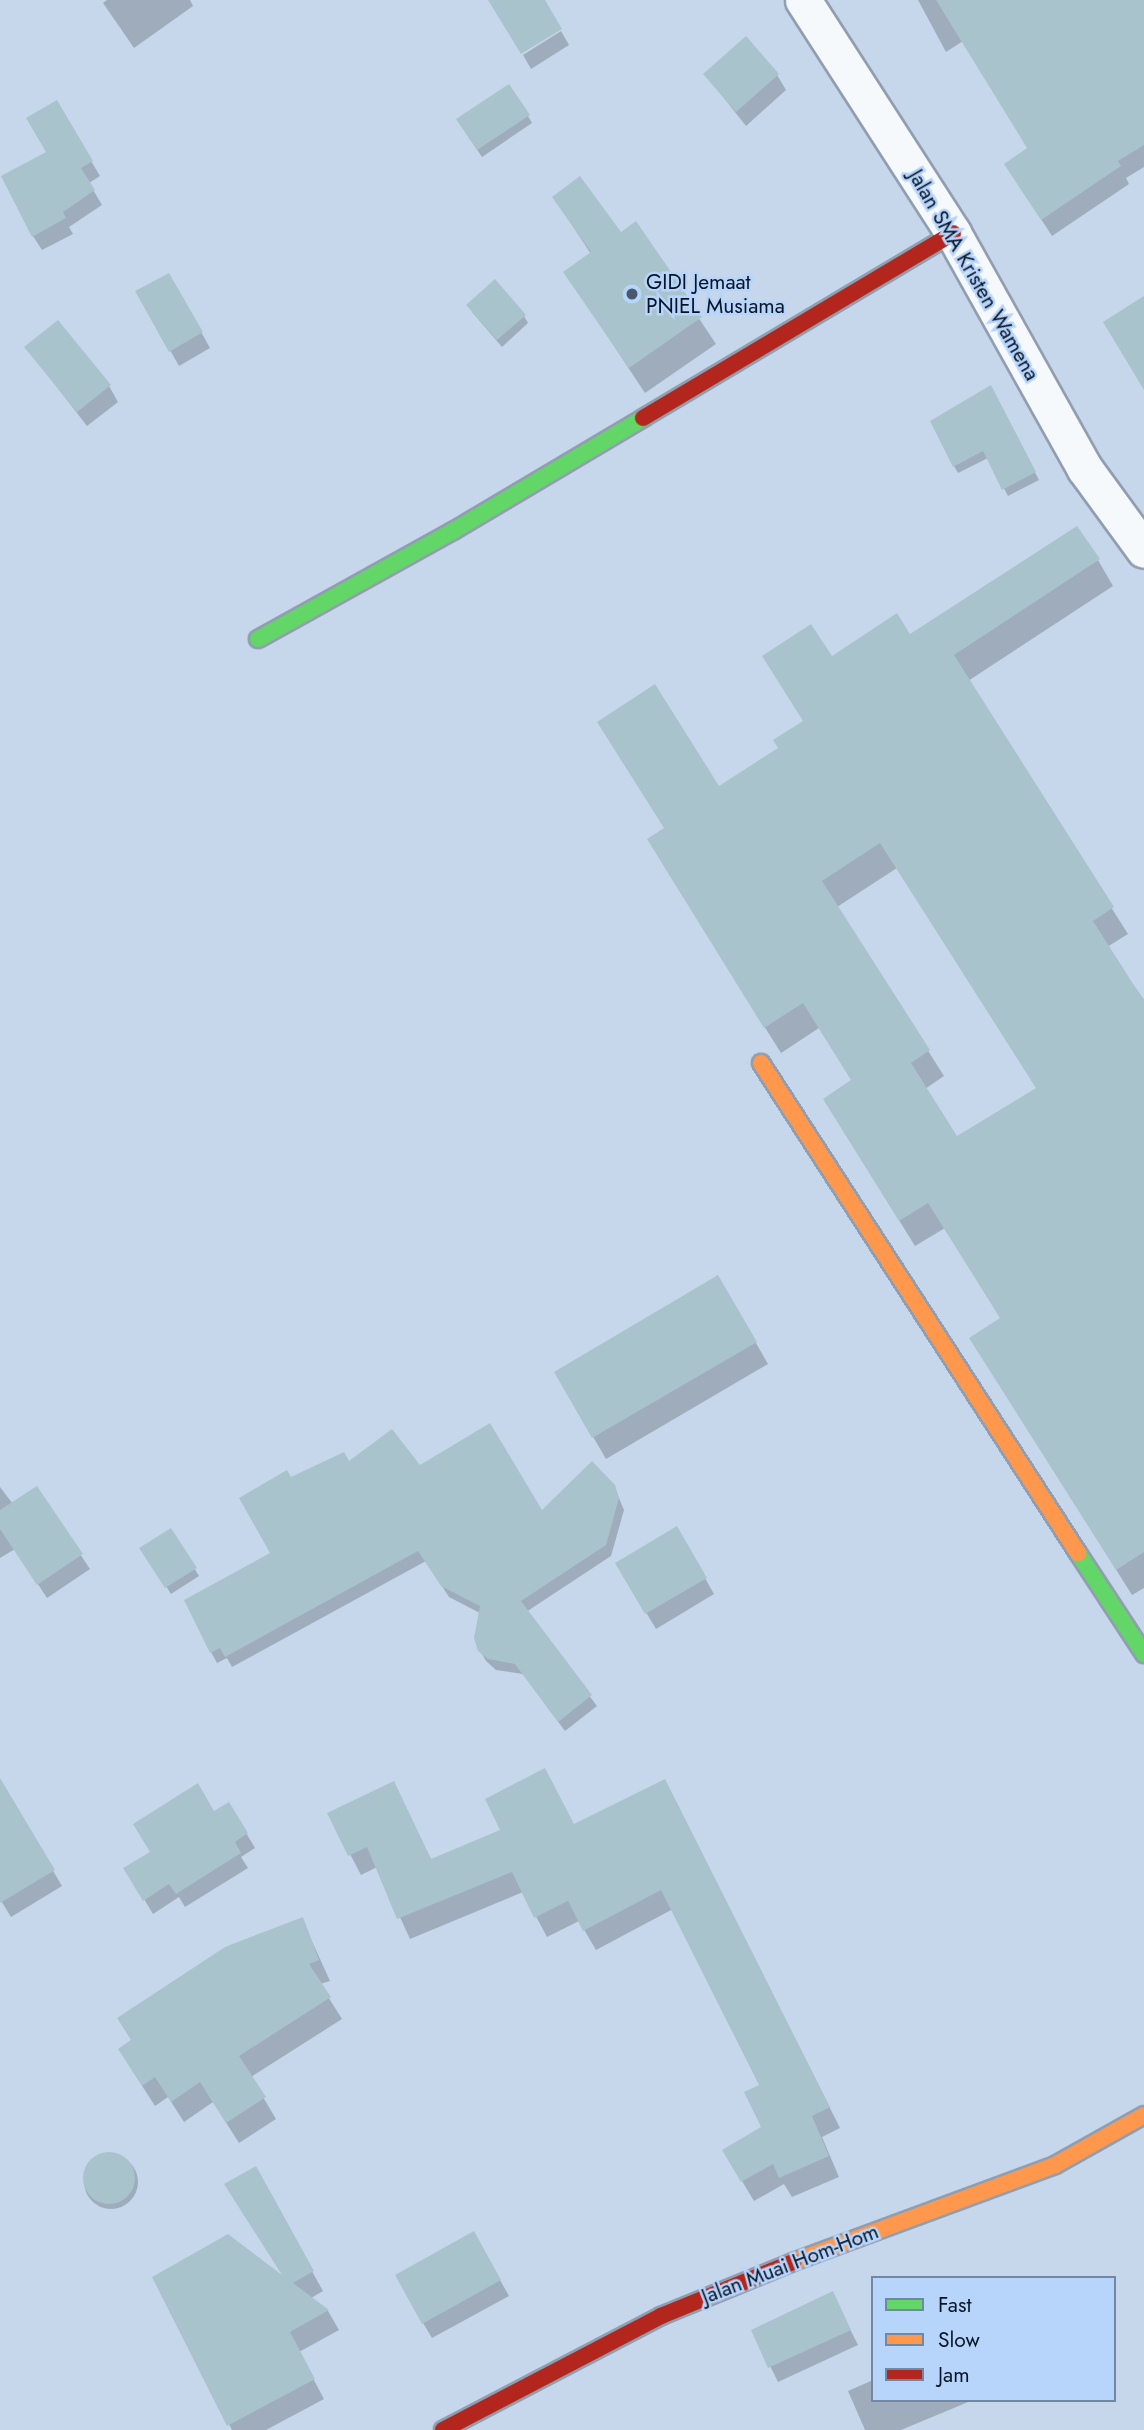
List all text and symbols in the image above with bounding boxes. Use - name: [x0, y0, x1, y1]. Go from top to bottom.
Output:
- street label: Jalan SMA Kristen Wamena: [903, 165, 1045, 385]
- place label: GIDI Jemaat PNIEL Musiama: [646, 269, 785, 319]
- marker: GIDI Jemaat PNIEL Musiama: [624, 286, 640, 302]
- street label: Jalan Muai Hom-Hom: [698, 2219, 882, 2309]
- legend: [871, 2276, 1116, 2402]
- text: Fast: [938, 2290, 971, 2320]
- text: Slow: [938, 2325, 980, 2355]
- text: Jam: [938, 2360, 970, 2390]

